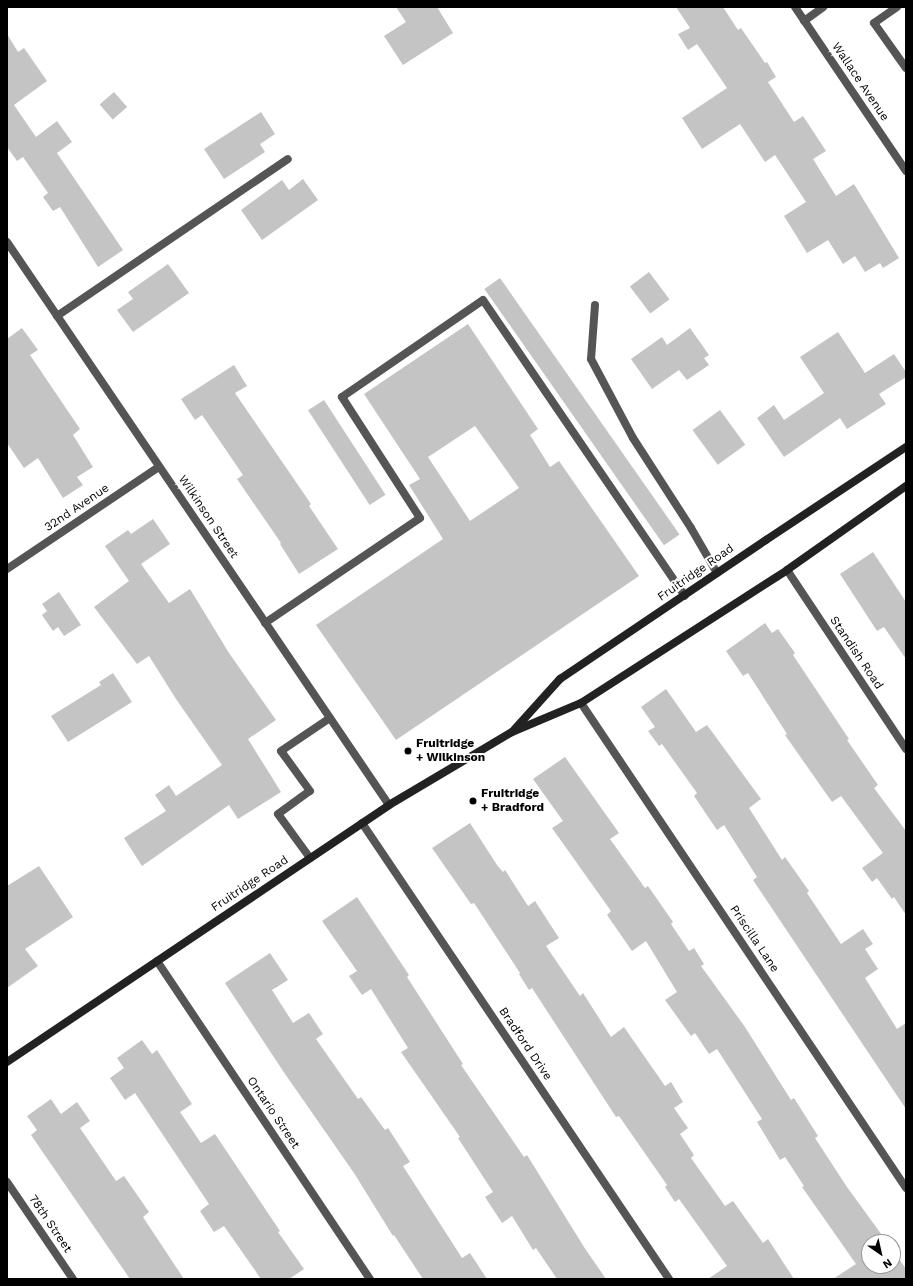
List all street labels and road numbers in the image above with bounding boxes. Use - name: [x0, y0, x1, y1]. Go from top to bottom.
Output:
- street label: Wallace Avenue: [828, 40, 892, 124]
- street label: Wilkinson Street: [175, 473, 241, 561]
- street label: 32nd Avenue: [42, 481, 112, 535]
- street label: Fruitridge Road: [655, 541, 737, 605]
- street label: Standish Road: [826, 614, 886, 692]
- street label: Fruitridge Road: [209, 853, 291, 915]
- street label: Priscilla Lane: [726, 903, 782, 975]
- street label: Bradford Drive: [495, 1005, 555, 1083]
- street label: Ontario Street: [244, 1074, 302, 1152]
- street label: 78th Street: [25, 1192, 75, 1256]

